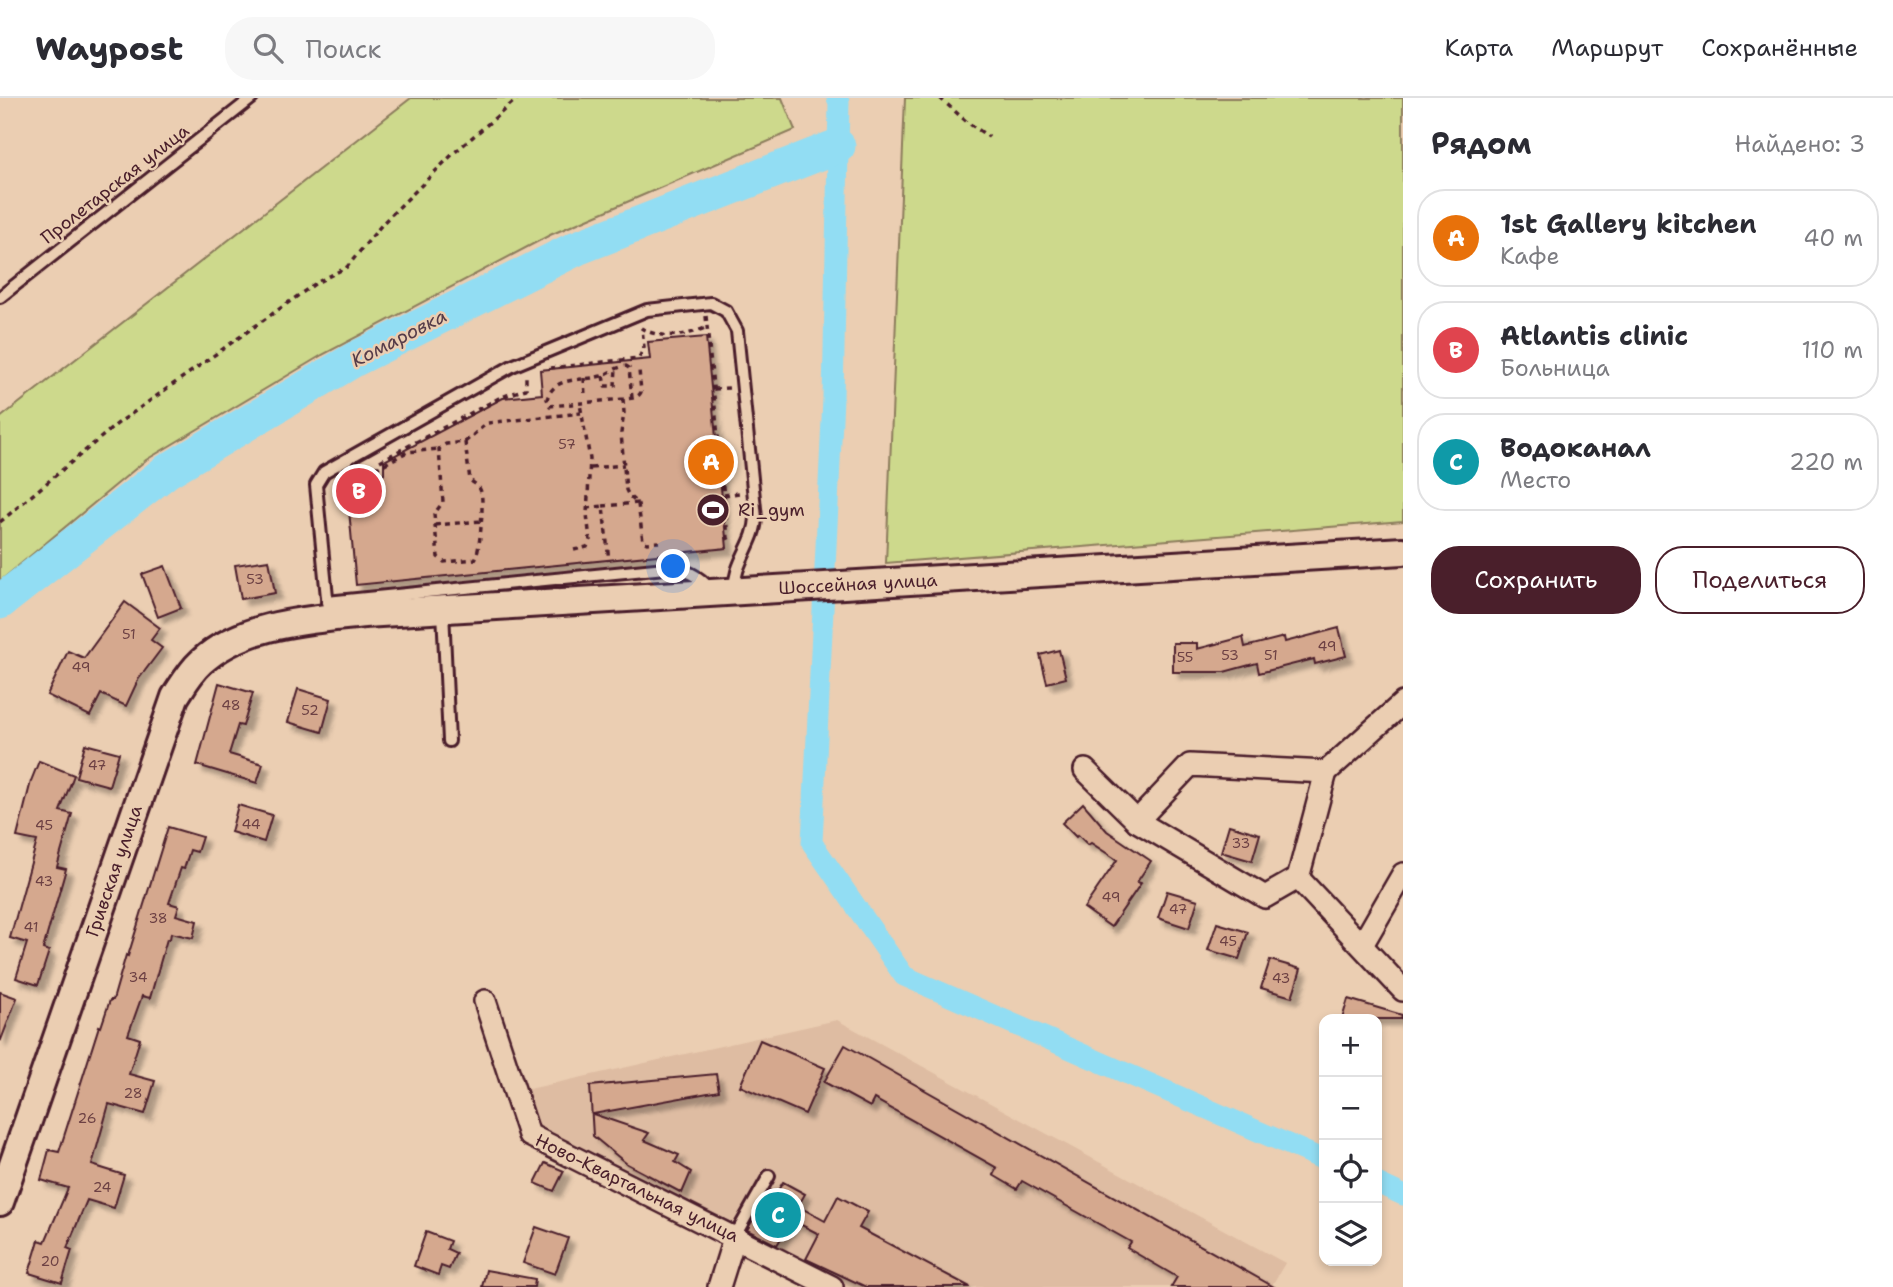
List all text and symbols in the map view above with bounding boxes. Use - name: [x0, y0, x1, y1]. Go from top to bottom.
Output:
- search box: [225, 17, 715, 80]
- text: Waypost: [35, 26, 183, 71]
- icon: search: [249, 29, 287, 67]
- text: Поиск: [305, 31, 381, 66]
- text: Карта: [1445, 32, 1513, 64]
- text: Маршрут: [1551, 32, 1663, 64]
- text: Сохранённые: [1701, 32, 1858, 64]
- street label: Пролетарская улица: [36, 119, 194, 249]
- text: Рядом: [1431, 123, 1531, 164]
- text: Найдено: 3: [1735, 129, 1865, 159]
- text: 1st Gallery kitchen: [1500, 206, 1757, 241]
- text: A: [1447, 223, 1465, 253]
- text: 40 m: [1803, 223, 1863, 253]
- text: Кафе: [1500, 241, 1559, 271]
- water label: Комаровка: [347, 303, 451, 373]
- text: Atlantis clinic: [1500, 318, 1688, 353]
- text: B: [1449, 335, 1463, 365]
- text: 110 m: [1801, 335, 1863, 365]
- text: Больница: [1500, 353, 1610, 383]
- text: Водоканал: [1500, 430, 1651, 465]
- house number: 57: [558, 435, 576, 453]
- pin: A: [688, 436, 734, 488]
- text: C: [1449, 447, 1463, 477]
- text: 220 m: [1789, 447, 1863, 477]
- pin: B: [336, 465, 382, 517]
- text: Место: [1500, 465, 1571, 495]
- sports icon: Ri_gym: [694, 491, 732, 529]
- place label: Ri_gym: [738, 498, 805, 522]
- button: Сохранить: [1431, 546, 1641, 614]
- button: Поделиться: [1655, 546, 1865, 614]
- your location: [656, 549, 690, 583]
- street label: Шоссейная улица: [778, 568, 938, 600]
- house number: 53: [246, 570, 264, 588]
- house number: 51: [122, 625, 136, 643]
- house number: 49: [1318, 637, 1337, 655]
- house number: 53: [1221, 646, 1239, 664]
- house number: 51: [1264, 646, 1278, 664]
- house number: 55: [1177, 648, 1193, 666]
- house number: 49: [72, 658, 91, 676]
- house number: 48: [221, 696, 241, 714]
- house number: 52: [301, 701, 319, 719]
- house number: 47: [88, 756, 106, 774]
- street label: Гривская улица: [80, 802, 148, 940]
- house number: 44: [241, 815, 261, 833]
- house number: 45: [35, 816, 53, 834]
- house number: 33: [1232, 834, 1250, 852]
- house number: 43: [35, 872, 53, 890]
- house number: 49: [1102, 888, 1121, 906]
- house number: 47: [1169, 900, 1187, 918]
- house number: 38: [148, 909, 168, 927]
- house number: 41: [24, 918, 38, 936]
- house number: 45: [1219, 932, 1237, 950]
- house number: 34: [128, 968, 148, 986]
- house number: 43: [1272, 969, 1290, 987]
- map controls: [1319, 1014, 1382, 1266]
- button: +: [1319, 1014, 1382, 1077]
- button: −: [1319, 1077, 1382, 1140]
- house number: 28: [123, 1084, 143, 1102]
- house number: 26: [78, 1109, 97, 1127]
- street label: Ново-Квартальная улица: [531, 1128, 743, 1248]
- button: locate: [1319, 1140, 1382, 1203]
- house number: 24: [93, 1178, 112, 1196]
- pin: C: [755, 1189, 801, 1241]
- button: layers: [1319, 1203, 1382, 1266]
- house number: 20: [40, 1252, 60, 1270]

